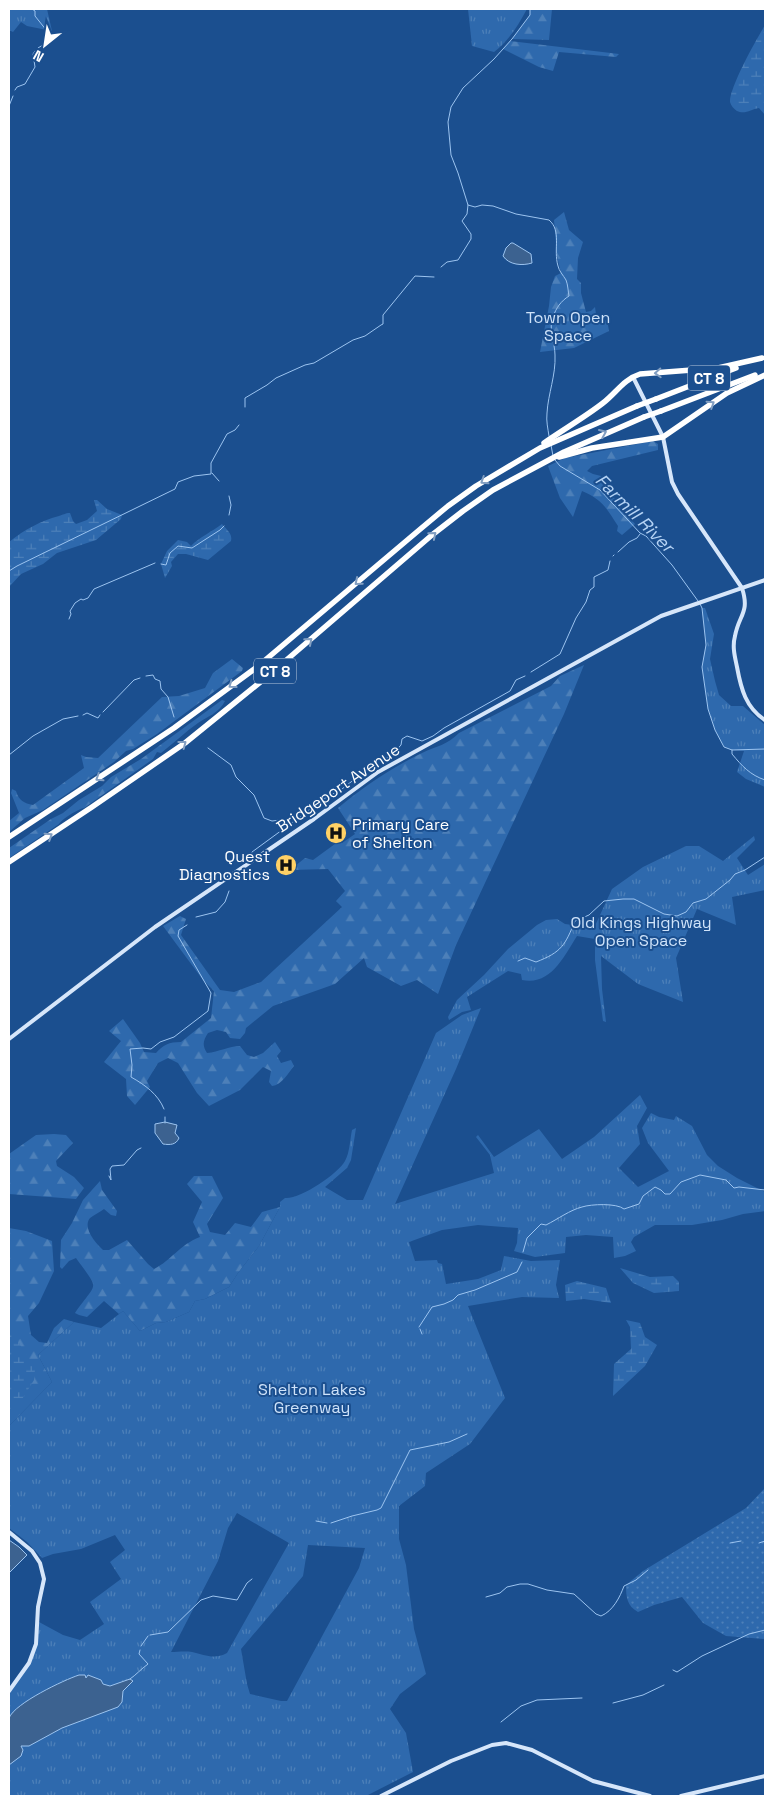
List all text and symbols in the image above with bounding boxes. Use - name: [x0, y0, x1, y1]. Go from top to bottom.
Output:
- north arrow: [20, 20, 70, 70]
- text: N: [30, 46, 47, 66]
- park label: Town Open Space: [526, 307, 610, 346]
- road number: CT 8: [688, 366, 730, 390]
- one-way arrow: [654, 368, 662, 379]
- one-way arrow: [706, 400, 715, 410]
- one-way arrow: [599, 429, 607, 439]
- water label: Farmill River: [591, 469, 681, 559]
- one-way arrow: [481, 474, 490, 484]
- one-way arrow: [427, 532, 436, 541]
- one-way arrow: [354, 576, 363, 585]
- one-way arrow: [304, 638, 313, 647]
- road number: CT 8: [254, 658, 296, 684]
- one-way arrow: [228, 679, 238, 688]
- street label: Bridgeport Avenue: [272, 739, 404, 837]
- one-way arrow: [177, 741, 186, 749]
- one-way arrow: [95, 771, 104, 781]
- place label: Primary Care of Shelton: [352, 814, 449, 853]
- hospital icon: Primary Care of Shelton: [324, 821, 348, 845]
- one-way arrow: [44, 832, 53, 842]
- place label: Quest Diagnostics: [179, 846, 270, 885]
- hospital icon: Quest Diagnostics: [274, 853, 298, 877]
- park label: Old Kings Highway Open Space: [570, 912, 712, 951]
- park label: Shelton Lakes Greenway: [258, 1379, 366, 1418]

